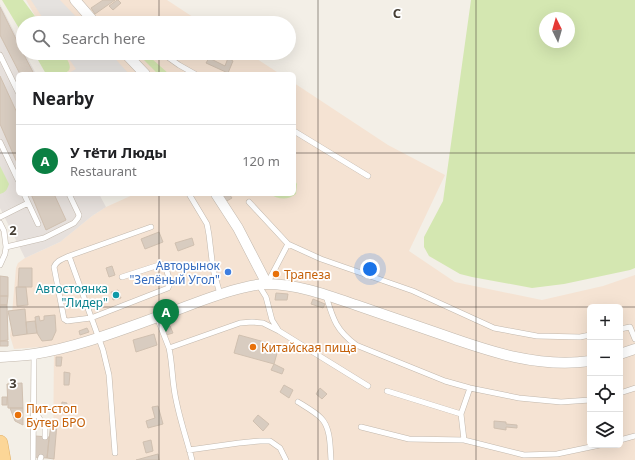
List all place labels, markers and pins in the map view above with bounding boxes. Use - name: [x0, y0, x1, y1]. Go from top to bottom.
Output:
- place label: Авторынок "Зелёный Угол": [129, 257, 221, 288]
- place label: Трапеза: [284, 266, 331, 283]
- marker: Авторынок "Зелёный Угол": [223, 267, 233, 277]
- marker: Трапеза: [271, 269, 281, 279]
- place label: Автостоянка "Лидер": [36, 280, 108, 311]
- marker: Автостоянка "Лидер": [111, 290, 121, 300]
- pin: A: [153, 299, 179, 332]
- place label: Китайская пища: [261, 339, 357, 356]
- marker: Китайская пища: [248, 342, 258, 352]
- place label: Пит-стоп Бутер БРО: [26, 400, 86, 431]
- marker: Пит-стоп Бутер БРО: [13, 410, 23, 420]

